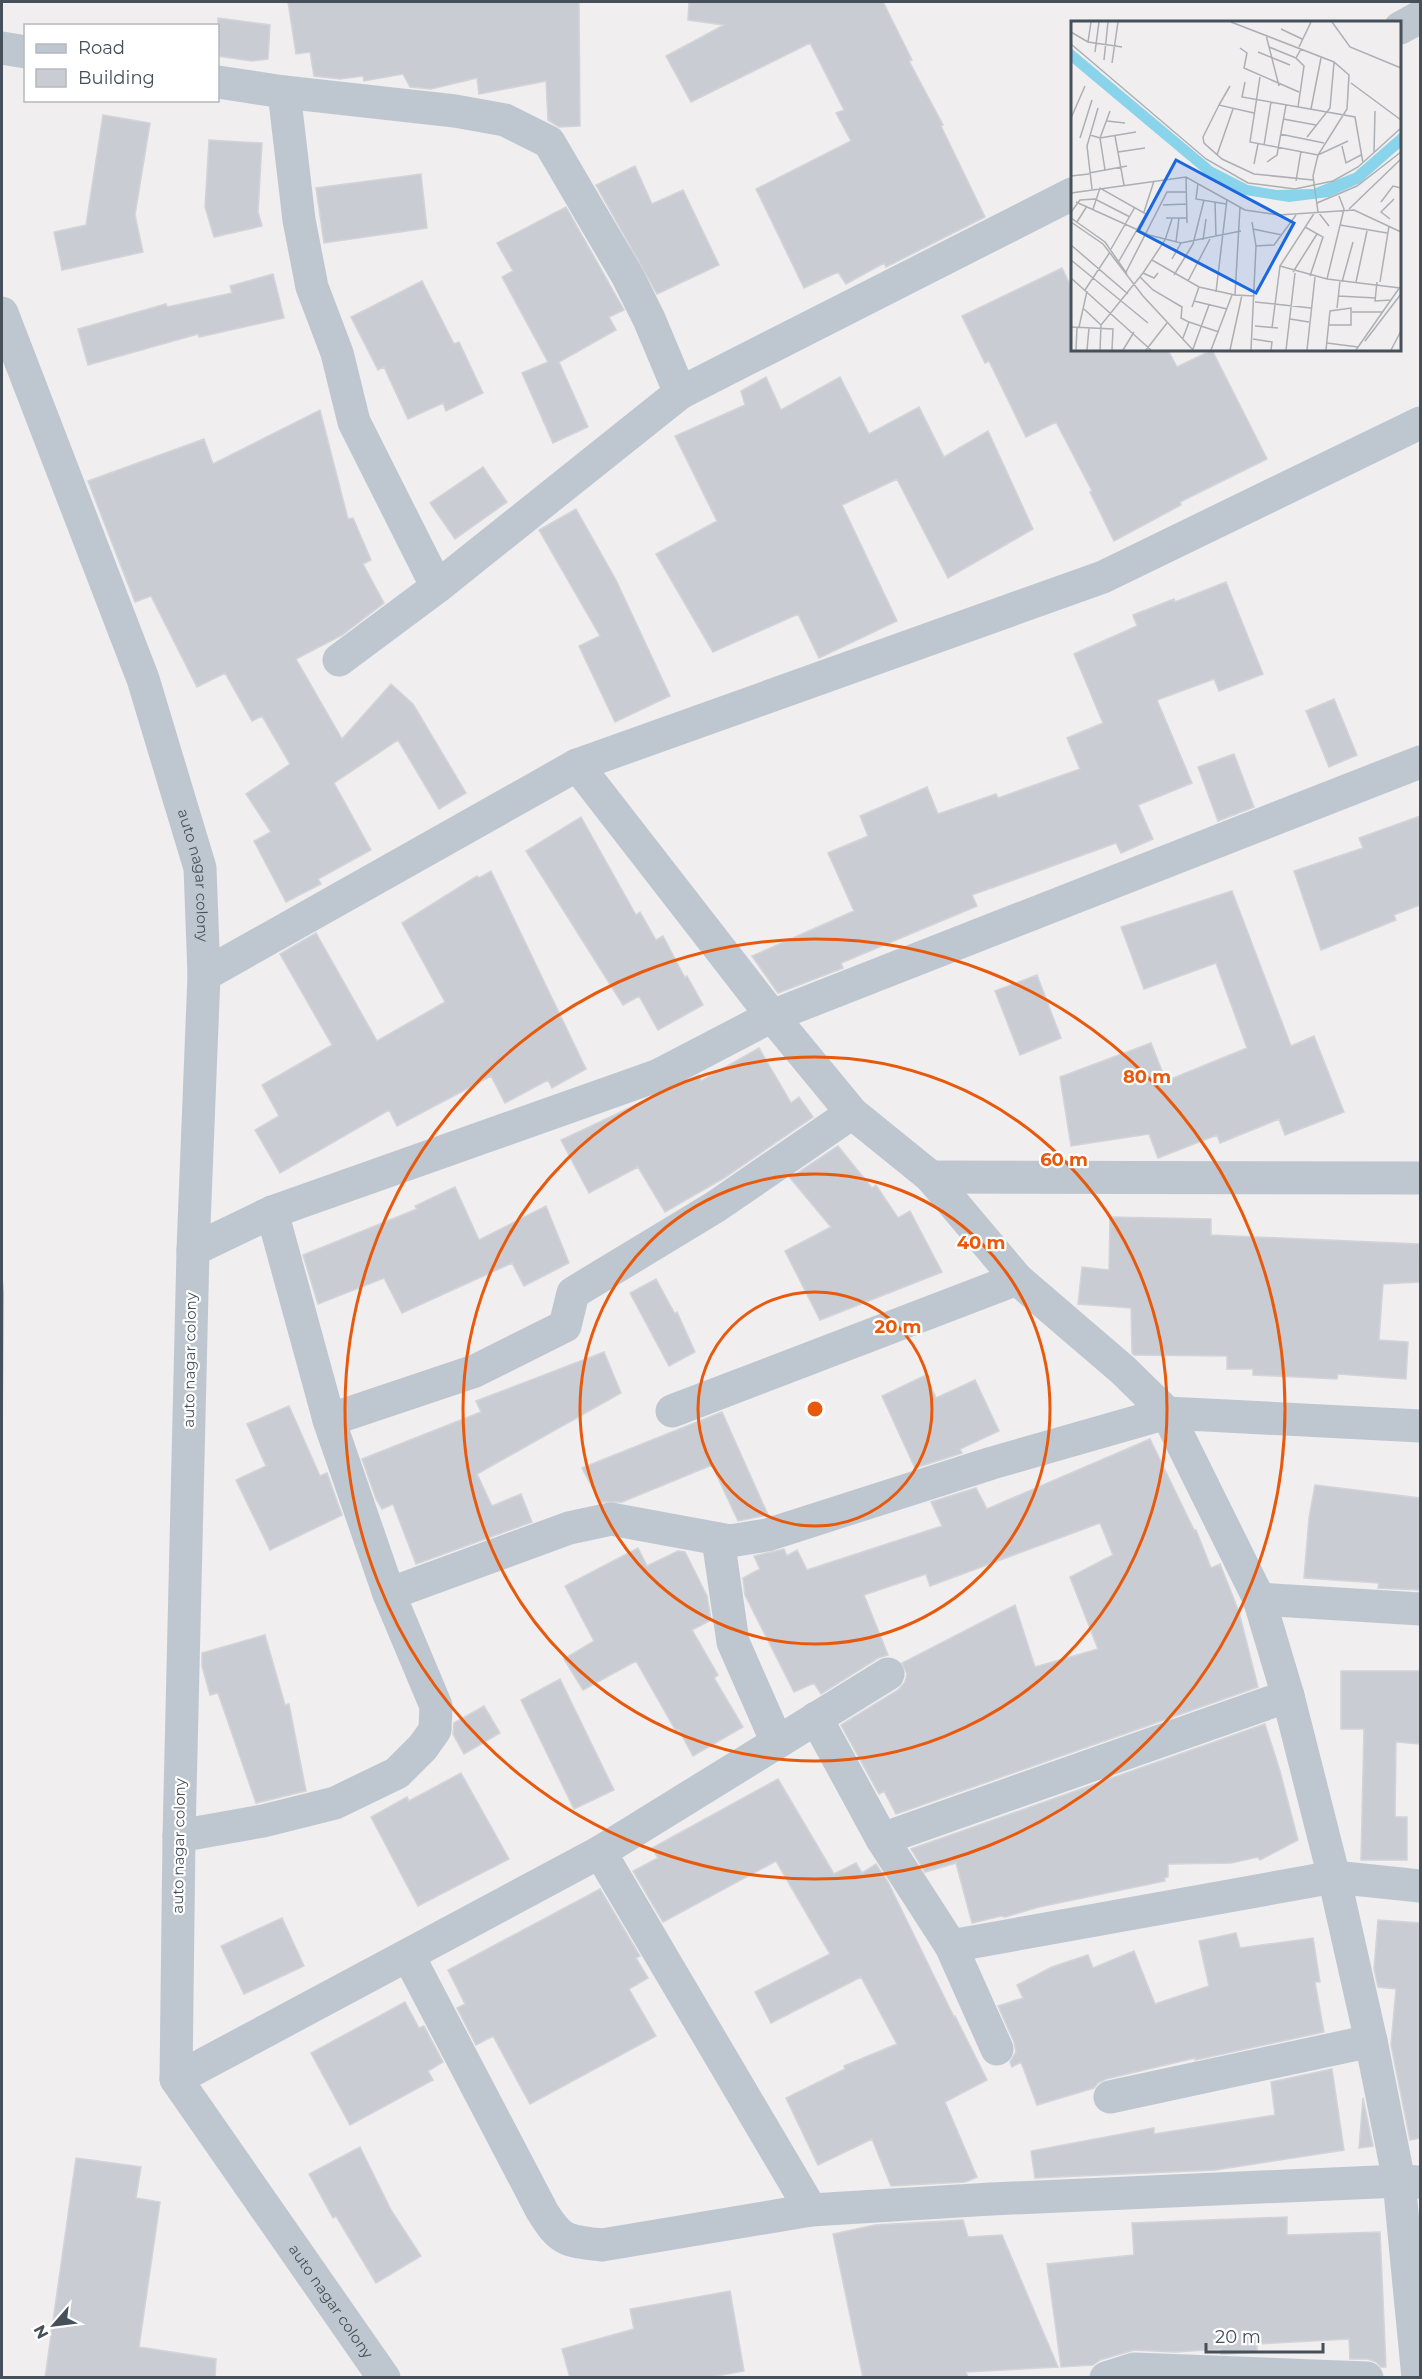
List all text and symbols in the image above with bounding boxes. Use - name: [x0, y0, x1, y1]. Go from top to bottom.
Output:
- inset map: [1071, 21, 1401, 351]
- legend: [24, 24, 219, 102]
- text: Road: [78, 37, 125, 59]
- text: Building: [78, 67, 155, 89]
- street label: auto nagar colony: [174, 806, 213, 943]
- text: 80 m: [1123, 1066, 1171, 1088]
- text: 60 m: [1040, 1149, 1088, 1171]
- text: 40 m: [957, 1232, 1005, 1254]
- street label: auto nagar colony: [179, 1291, 200, 1428]
- text: 20 m: [875, 1316, 921, 1338]
- centre of rings: [805, 1399, 825, 1419]
- street label: auto nagar colony: [168, 1777, 189, 1914]
- street label: auto nagar colony: [285, 2240, 378, 2363]
- north arrow: [24, 2295, 84, 2355]
- scale bar: [1206, 2316, 1323, 2354]
- text: N: [30, 2322, 53, 2342]
- text: 20 m: [1215, 2326, 1261, 2348]

